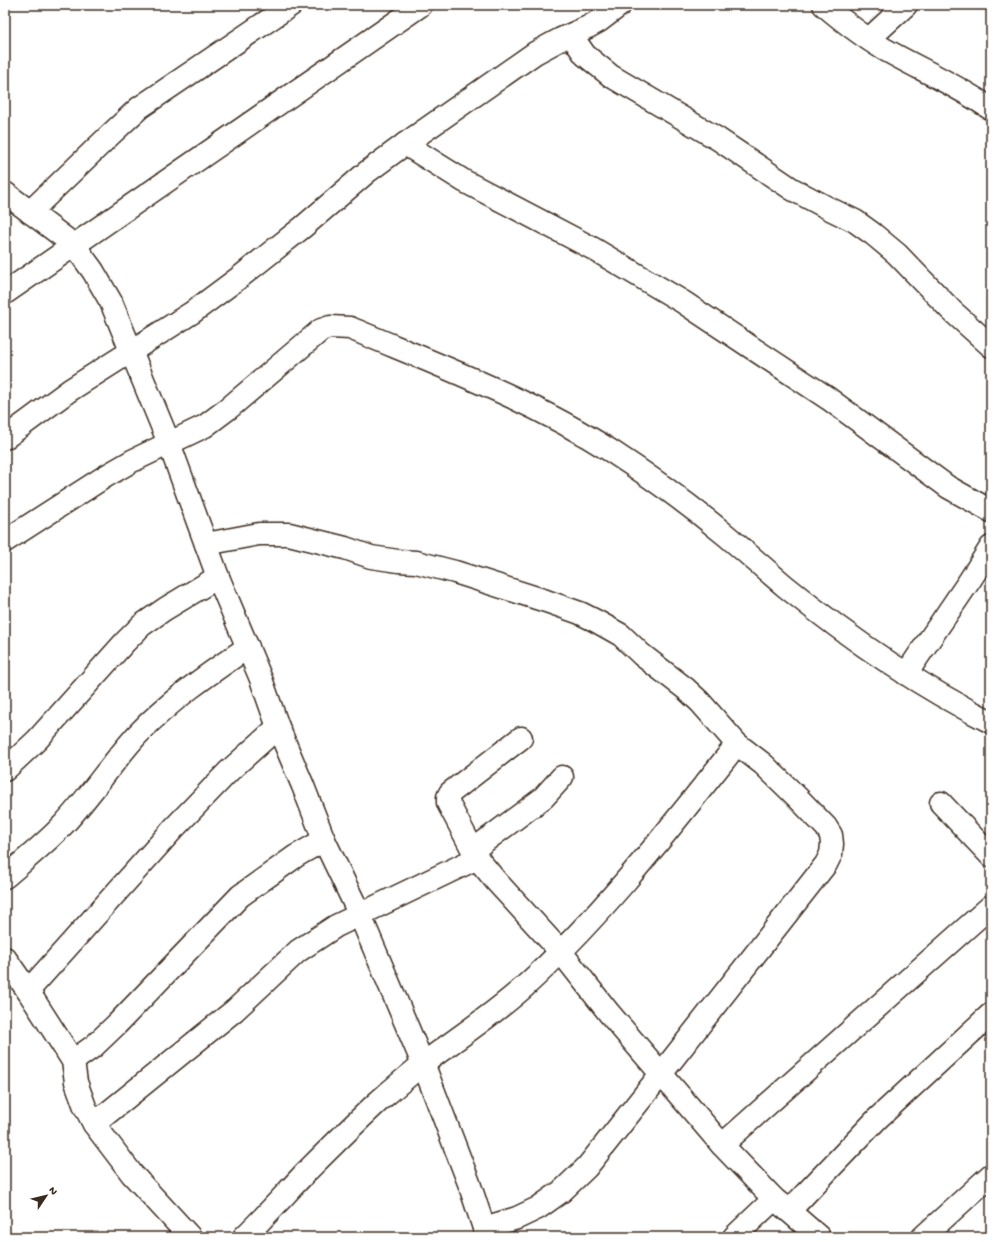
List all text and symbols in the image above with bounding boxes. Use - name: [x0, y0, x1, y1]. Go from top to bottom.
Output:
- north arrow: [26, 1176, 66, 1216]
- text: N: [46, 1185, 60, 1198]

